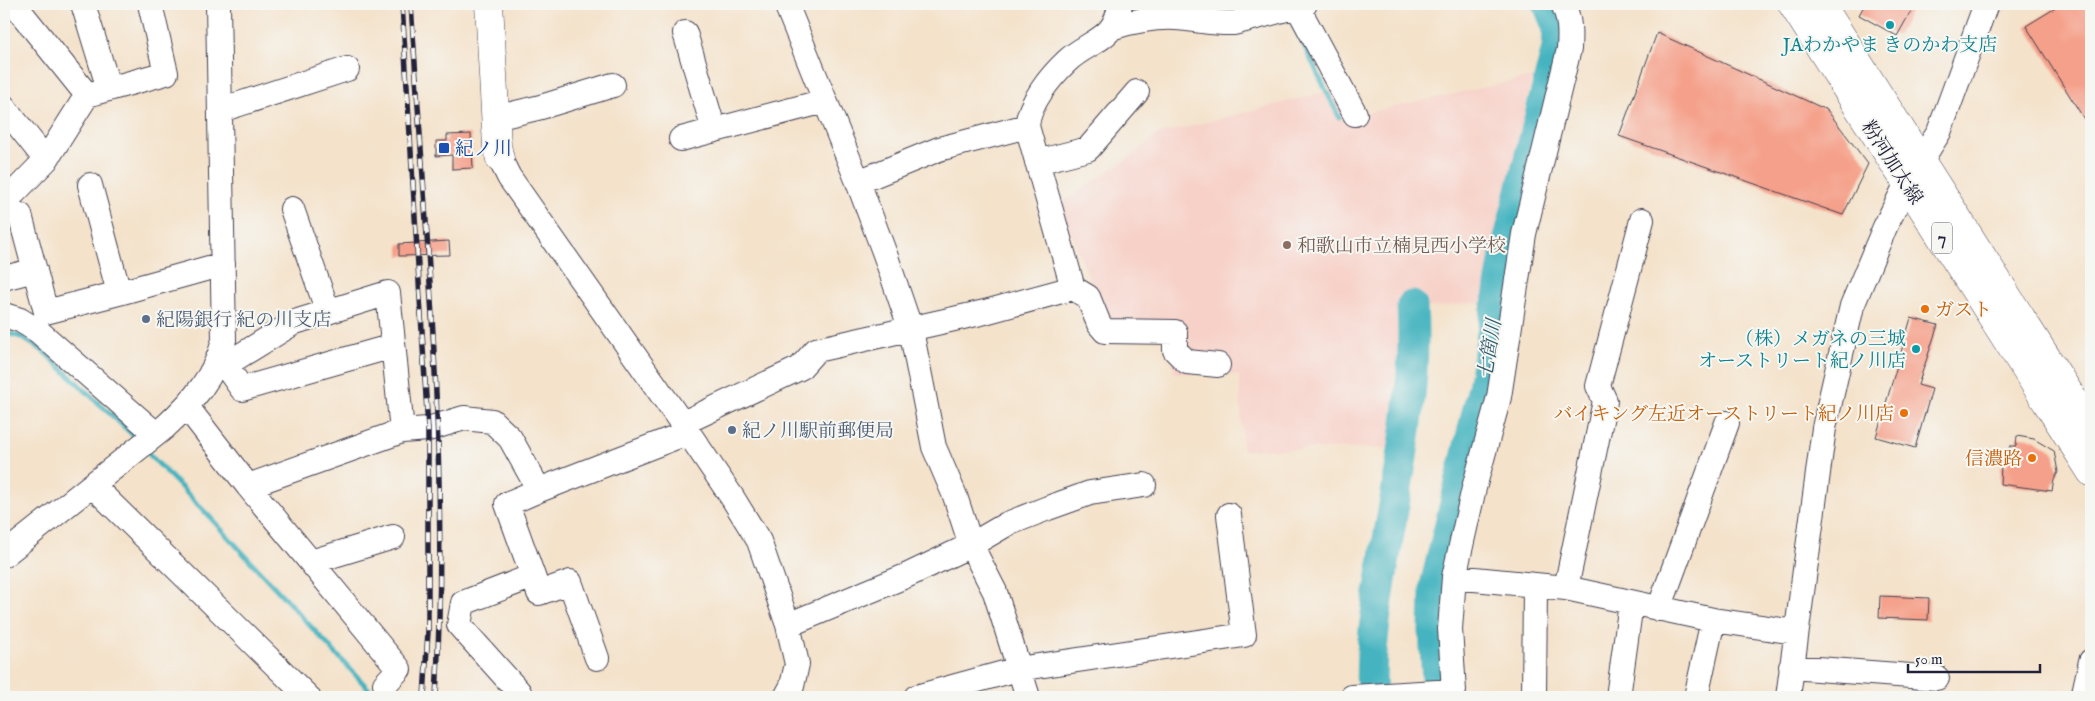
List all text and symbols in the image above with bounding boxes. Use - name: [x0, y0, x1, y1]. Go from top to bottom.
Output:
- marker: JAわかやま きのかわ支店: [1884, 19, 1896, 31]
- place label: JAわかやま きのかわ支店: [1781, 34, 1997, 58]
- street label: 粉河加太線: [1855, 117, 1927, 209]
- place label: 紀ノ川: [455, 138, 512, 162]
- marker: 紀ノ川: [437, 141, 451, 155]
- road number: 7: [1932, 222, 1952, 254]
- place label: 和歌山市立楠見西小学校: [1297, 235, 1506, 259]
- marker: 和歌山市立楠見西小学校: [1281, 239, 1293, 251]
- place label: ガスト: [1935, 299, 1992, 323]
- marker: ガスト: [1919, 303, 1931, 315]
- place label: 紀陽銀行 紀の川支店: [156, 309, 331, 333]
- marker: 紀陽銀行 紀の川支店: [140, 313, 152, 325]
- water label: 七箇川: [1473, 316, 1508, 381]
- place label: （株）メガネの三城 オーストリート紀ノ川店: [1698, 328, 1906, 374]
- marker: （株）メガネの三城 オーストリート紀ノ川店: [1910, 343, 1922, 355]
- place label: バイキング左近オーストリート紀ノ川店: [1554, 403, 1894, 427]
- marker: バイキング左近オーストリート紀ノ川店: [1898, 407, 1910, 419]
- place label: 紀ノ川駅前郵便局: [742, 420, 894, 444]
- marker: 紀ノ川駅前郵便局: [726, 424, 738, 436]
- place label: 信濃路: [1965, 448, 2022, 472]
- marker: 信濃路: [2026, 452, 2038, 464]
- scale bar: [1908, 641, 2040, 673]
- text: 50 m: [1915, 650, 1943, 669]

